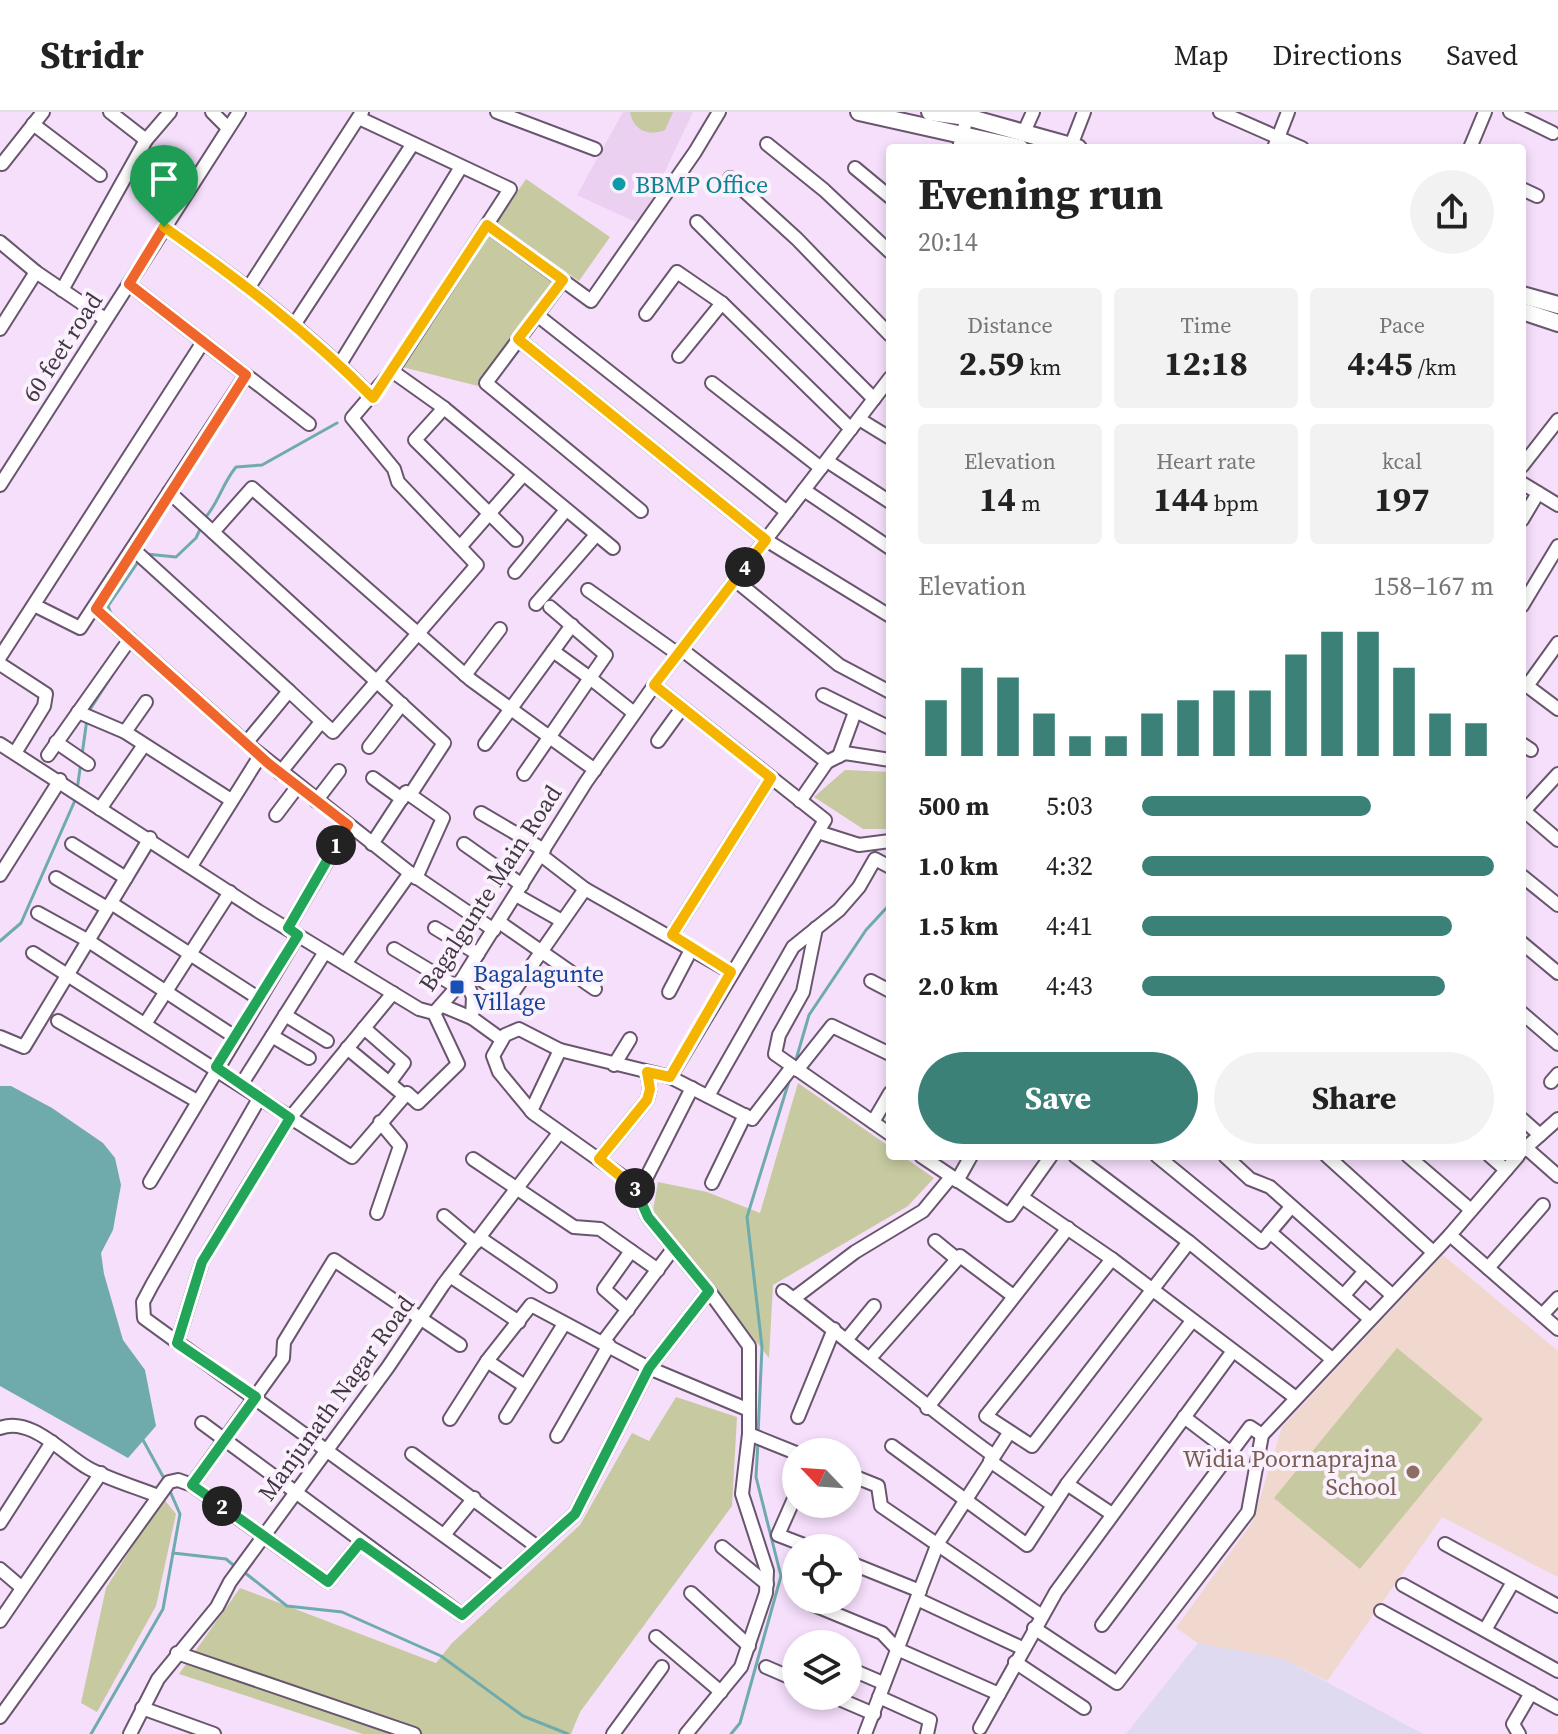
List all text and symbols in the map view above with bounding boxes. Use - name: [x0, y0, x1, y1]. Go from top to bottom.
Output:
- text: Stridr: [40, 29, 144, 81]
- text: Map: [1174, 36, 1229, 74]
- text: Directions: [1273, 36, 1402, 74]
- text: Saved: [1446, 36, 1518, 74]
- pin: [130, 145, 198, 227]
- icon: arrive: [142, 157, 186, 201]
- text: Evening run: [918, 163, 1163, 224]
- place label: BBMP Office: [635, 168, 768, 201]
- button: share: [1410, 170, 1494, 254]
- marker: BBMP Office: [610, 175, 628, 193]
- text: 20:14: [918, 224, 978, 260]
- street label: 60 feet road: [14, 285, 110, 408]
- text: Distance: [967, 310, 1053, 340]
- text: Time: [1181, 310, 1231, 340]
- text: Pace: [1379, 310, 1425, 340]
- text: 2.59: [959, 340, 1024, 386]
- text: 12:18: [1164, 340, 1248, 386]
- text: 4:45: [1347, 340, 1413, 386]
- text: km: [1024, 352, 1061, 382]
- text: /km: [1413, 352, 1457, 382]
- text: Elevation: [964, 446, 1056, 476]
- text: Heart rate: [1156, 446, 1256, 476]
- text: kcal: [1382, 446, 1422, 476]
- text: 14: [979, 476, 1016, 522]
- text: 144: [1153, 476, 1209, 522]
- text: 197: [1374, 476, 1430, 522]
- text: m: [1016, 488, 1041, 518]
- text: bpm: [1209, 488, 1259, 518]
- pin: 4: [725, 547, 765, 587]
- text: 4: [739, 552, 751, 582]
- text: Elevation: [918, 568, 1027, 604]
- text: 158–167 m: [1373, 568, 1494, 604]
- street label: Bagalgunte Main Road: [411, 778, 569, 997]
- text: 500 m: [918, 788, 989, 824]
- text: 5:03: [1046, 788, 1093, 824]
- pin: 1: [316, 825, 356, 865]
- text: 1: [330, 830, 342, 860]
- text: 1.0 km: [918, 848, 999, 884]
- text: 4:32: [1046, 848, 1093, 884]
- text: 1.5 km: [918, 908, 999, 944]
- text: 4:41: [1046, 908, 1093, 944]
- place label: Bagalagunte Village: [473, 957, 604, 1018]
- text: 2.0 km: [918, 968, 999, 1004]
- text: 4:43: [1046, 968, 1093, 1004]
- marker: Bagalagunte Village: [448, 978, 466, 996]
- button: Save: [918, 1052, 1198, 1144]
- button: Share: [1214, 1052, 1494, 1144]
- pin: 3: [615, 1168, 655, 1208]
- text: 3: [629, 1173, 641, 1203]
- street label: Manjunath Nagar Road: [250, 1288, 422, 1507]
- north arrow: [782, 1438, 862, 1518]
- map controls: [782, 1438, 862, 1710]
- place label: Widia Poornaprajna School: [1183, 1442, 1398, 1503]
- marker: Widia Poornaprajna School: [1404, 1463, 1422, 1481]
- pin: 2: [202, 1486, 242, 1526]
- text: 2: [216, 1491, 228, 1521]
- button: locate: [782, 1534, 862, 1614]
- button: layers: [782, 1630, 862, 1710]

